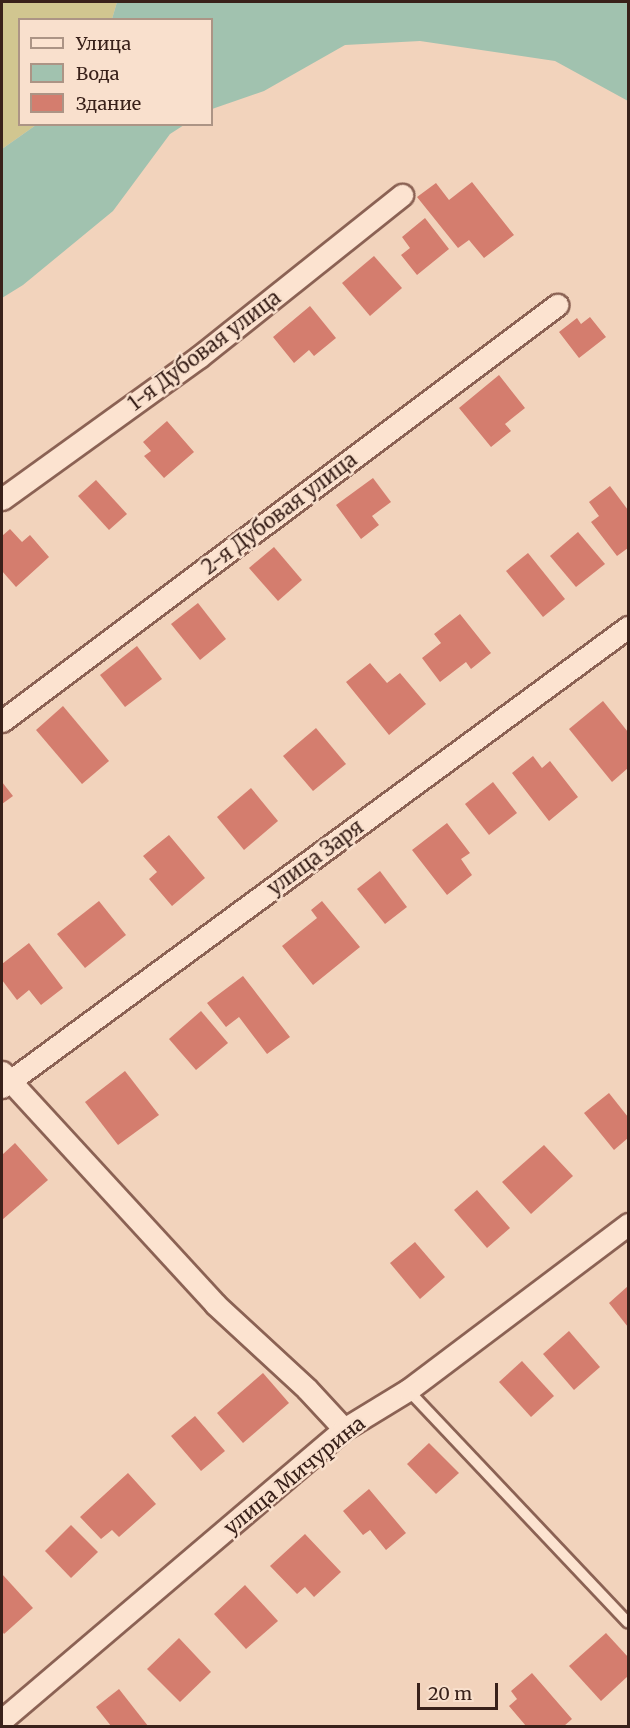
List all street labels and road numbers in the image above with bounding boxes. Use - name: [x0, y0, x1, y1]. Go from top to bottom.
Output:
- street label: 1-я Дубовая улица: [123, 285, 285, 415]
- street label: 2-я Дубовая улица: [197, 447, 361, 579]
- street label: улица Заря: [262, 814, 368, 900]
- street label: улица Мичурина: [219, 1411, 369, 1539]

